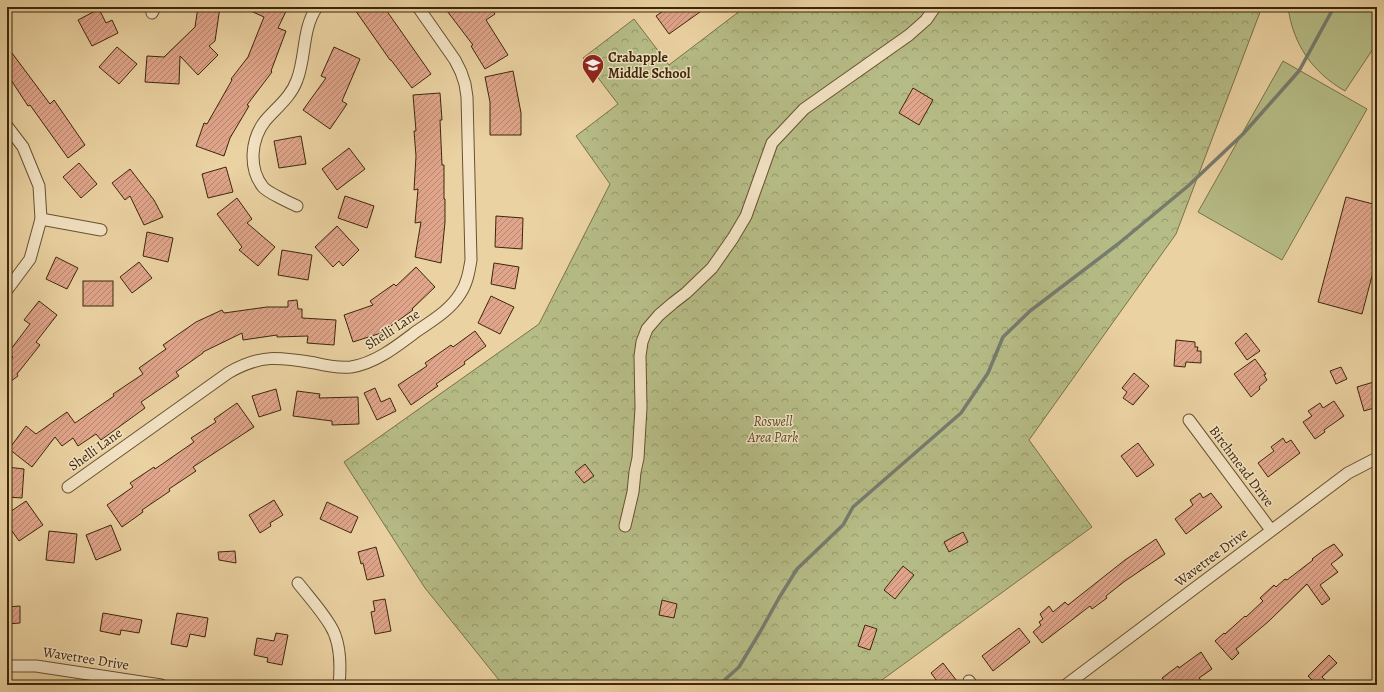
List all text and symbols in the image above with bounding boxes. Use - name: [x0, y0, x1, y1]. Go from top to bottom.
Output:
- place label: Crabapple Middle School: [608, 48, 691, 83]
- school or university icon: Crabapple Middle School: [580, 52, 606, 85]
- street label: Shelli Lane: [361, 305, 424, 354]
- park label: Roswell Area Park: [747, 412, 798, 447]
- street label: Birchmead Drive: [1205, 422, 1278, 511]
- street label: Shelli Lane: [65, 423, 126, 475]
- street label: Wavetree Drive: [1170, 524, 1252, 592]
- street label: Wavetree Drive: [40, 642, 130, 675]

